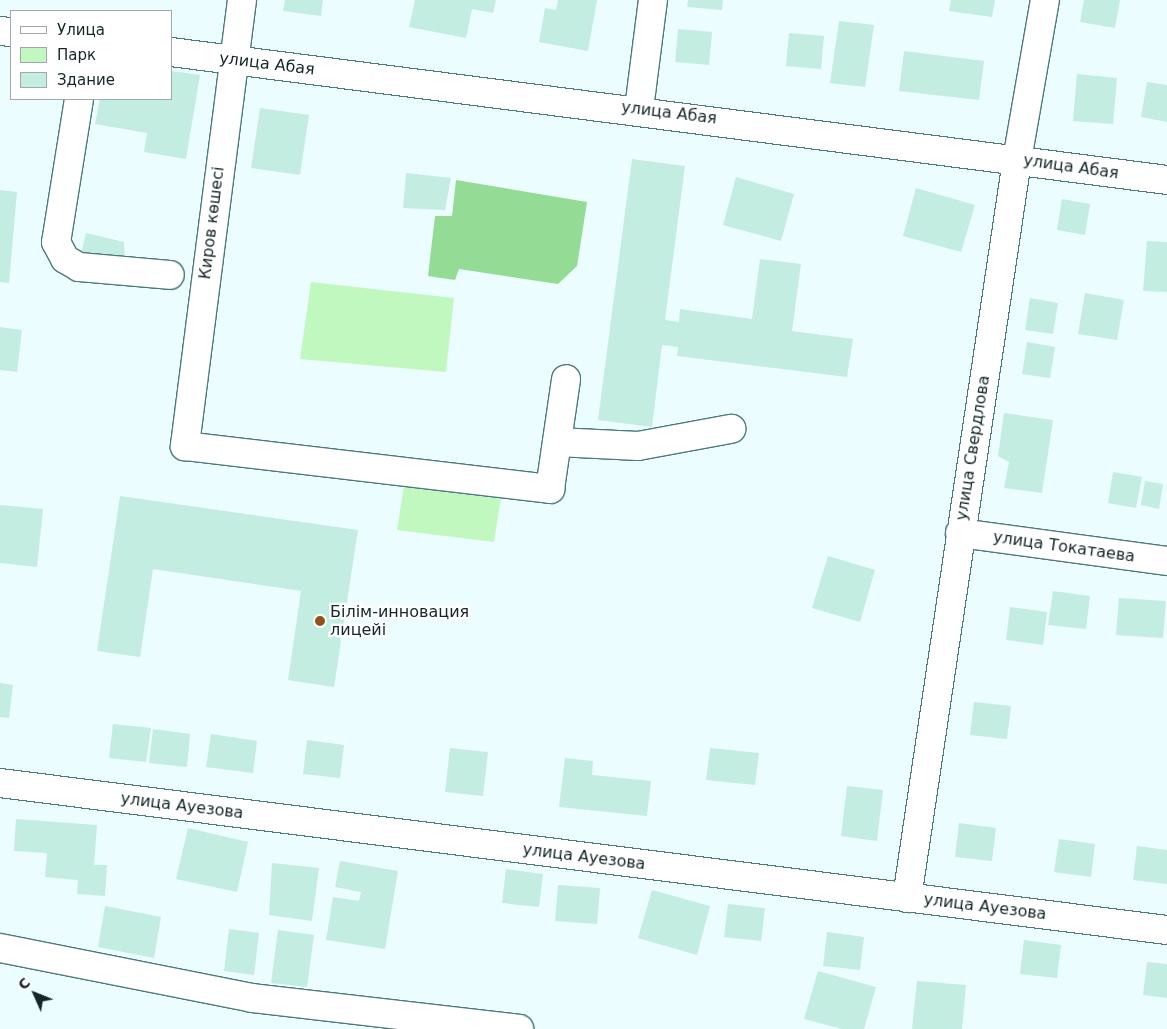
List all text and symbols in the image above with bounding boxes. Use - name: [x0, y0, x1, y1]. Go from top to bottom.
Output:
- legend: [10, 10, 172, 100]
- text: Улица: [57, 21, 105, 39]
- text: Парк: [57, 46, 96, 64]
- street label: улица Абая: [218, 49, 316, 79]
- text: Здание: [57, 71, 115, 89]
- street label: улица Абая: [620, 98, 718, 128]
- street label: улица Абая: [1022, 151, 1120, 183]
- street label: Киров көшесі: [196, 166, 228, 280]
- street label: улица Свердлова: [952, 374, 994, 522]
- street label: улица Токатаева: [992, 528, 1136, 566]
- place label: Білім-инновация лицейі: [330, 602, 469, 640]
- marker: Білім-инновация лицейі: [314, 615, 326, 627]
- street label: улица Ауезова: [119, 789, 245, 823]
- street label: улица Ауезова: [521, 840, 647, 874]
- street label: улица Ауезова: [922, 890, 1048, 924]
- north arrow: [10, 969, 60, 1019]
- text: С: [15, 974, 34, 993]

